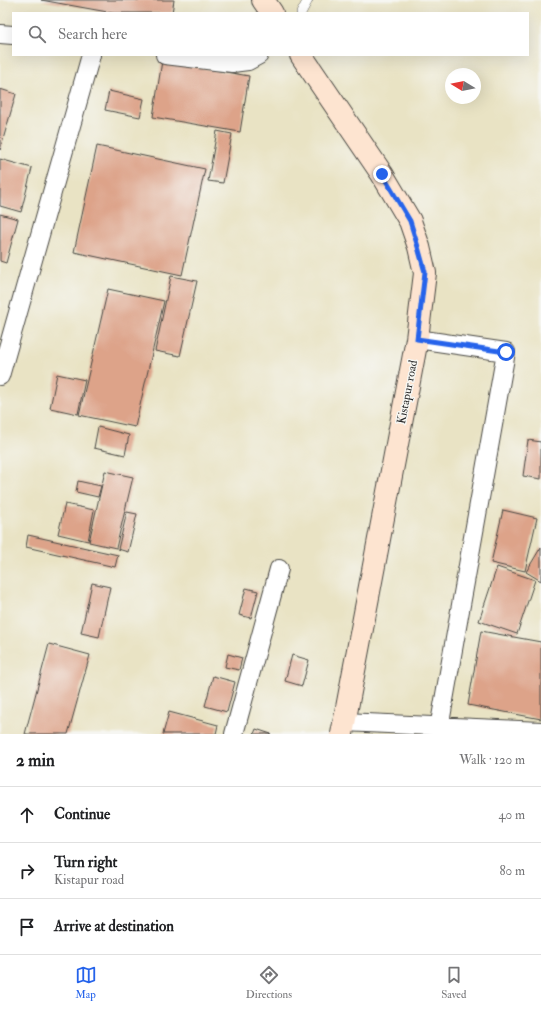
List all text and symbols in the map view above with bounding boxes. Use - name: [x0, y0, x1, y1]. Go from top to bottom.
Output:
- search box: [12, 12, 529, 56]
- icon: search: [26, 23, 48, 45]
- text: Search here: [58, 25, 127, 44]
- north arrow: [445, 68, 481, 104]
- route end: [373, 165, 391, 183]
- route start: [497, 343, 515, 361]
- street label: Kistapur road: [394, 359, 421, 425]
- text: 2 min: [16, 750, 55, 771]
- text: Walk · 120 m: [459, 752, 525, 768]
- icon: ahead: [16, 804, 38, 826]
- text: Continue: [54, 805, 110, 824]
- text: 40 m: [499, 807, 525, 823]
- text: Turn right: [54, 853, 117, 872]
- icon: right: [16, 860, 38, 882]
- text: 80 m: [499, 863, 525, 879]
- text: Kistapur road: [54, 872, 124, 888]
- icon: arrive: [16, 916, 38, 938]
- text: Arrive at destination: [54, 917, 174, 936]
- tab: Map: [75, 964, 97, 1001]
- tab: Directions: [246, 964, 292, 1001]
- tab: Saved: [441, 964, 466, 1001]

